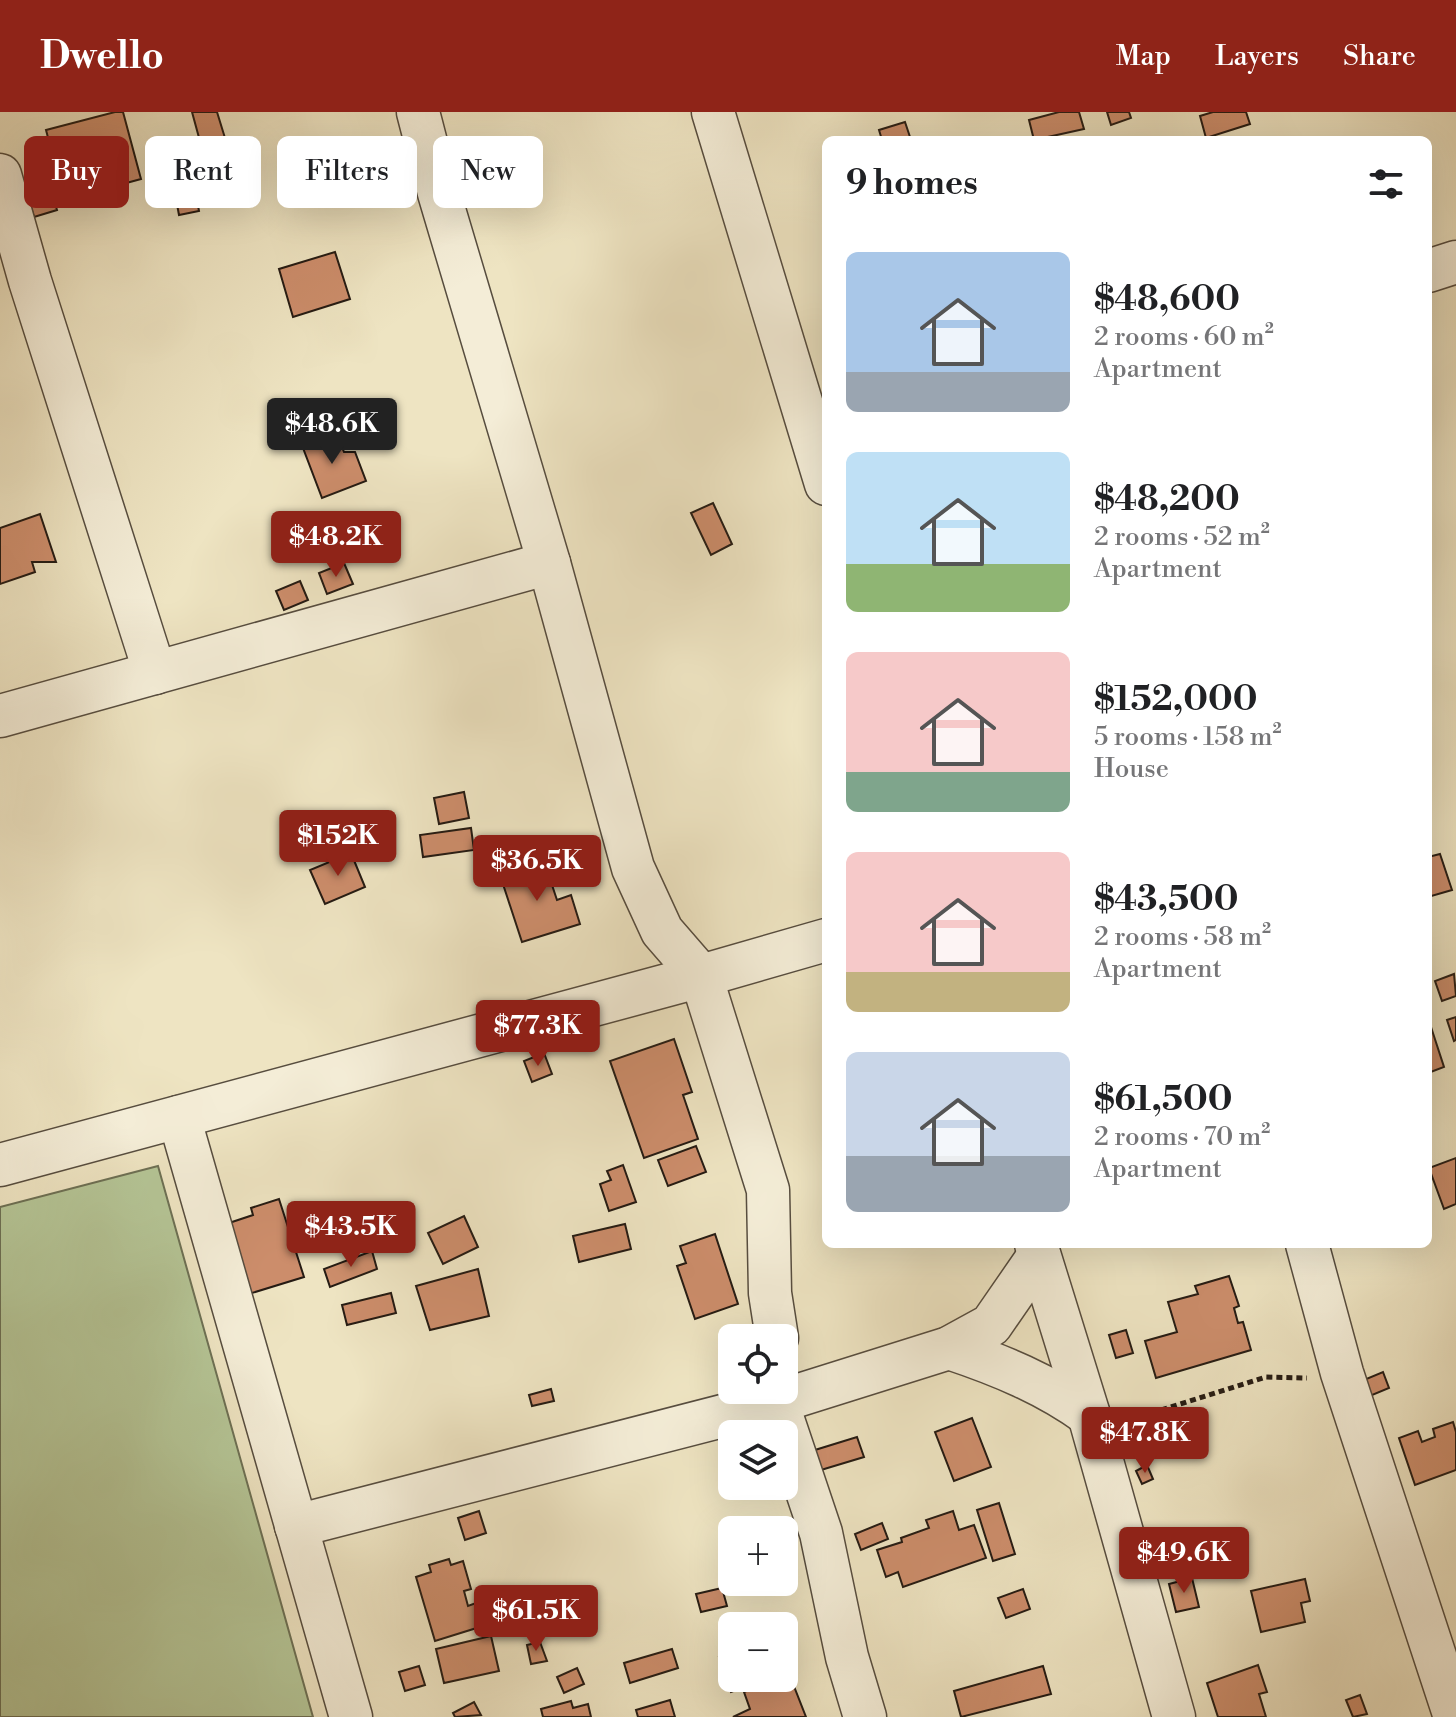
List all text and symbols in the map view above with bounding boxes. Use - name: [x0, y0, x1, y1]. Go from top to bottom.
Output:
- text: Dwello: [40, 33, 164, 80]
- text: Map: [1116, 39, 1171, 74]
- text: Layers: [1215, 39, 1299, 74]
- text: Share: [1343, 39, 1416, 74]
- chip: Buy: [24, 136, 129, 208]
- chip: Rent: [145, 136, 261, 208]
- chip: Filters: [277, 136, 417, 208]
- chip: New: [433, 136, 543, 208]
- icon: filters: [1364, 162, 1408, 206]
- text: 9 homes: [846, 163, 978, 205]
- text: $48,600: [1094, 279, 1240, 321]
- icon: home: [910, 284, 1006, 380]
- text: 2 rooms · 60 m²: [1094, 321, 1274, 353]
- text: Apartment: [1094, 353, 1222, 385]
- pin: $48.6K: [267, 398, 397, 466]
- text: $48.6K: [285, 408, 379, 440]
- text: $48,200: [1094, 479, 1240, 521]
- icon: home: [910, 484, 1006, 580]
- pin: $48.2K: [271, 511, 401, 579]
- text: $48.2K: [289, 521, 383, 553]
- text: 2 rooms · 52 m²: [1094, 521, 1270, 553]
- text: Apartment: [1094, 553, 1222, 585]
- text: $152,000: [1094, 679, 1257, 721]
- icon: home: [910, 684, 1006, 780]
- text: 5 rooms · 158 m²: [1094, 721, 1282, 753]
- text: House: [1094, 753, 1169, 785]
- pin: $152K: [282, 810, 394, 878]
- text: $152K: [297, 820, 379, 852]
- pin: $36.5K: [472, 835, 602, 903]
- text: $36.5K: [491, 845, 583, 877]
- text: $43,500: [1094, 879, 1238, 921]
- icon: home: [910, 884, 1006, 980]
- text: 2 rooms · 58 m²: [1094, 921, 1271, 953]
- text: Apartment: [1094, 953, 1222, 985]
- pin: $77.3K: [473, 1000, 603, 1068]
- text: $77.3K: [494, 1010, 582, 1042]
- text: $61,500: [1094, 1079, 1232, 1121]
- icon: home: [910, 1084, 1006, 1180]
- text: 2 rooms · 70 m²: [1094, 1121, 1270, 1153]
- text: Apartment: [1094, 1153, 1222, 1185]
- pin: $43.5K: [286, 1201, 416, 1269]
- text: $43.5K: [305, 1211, 397, 1243]
- map controls: [718, 1324, 798, 1692]
- button: locate: [718, 1324, 798, 1404]
- pin: $47.8K: [1080, 1407, 1210, 1475]
- text: $47.8K: [1100, 1417, 1190, 1449]
- button: layers: [718, 1420, 798, 1500]
- button: +: [718, 1516, 798, 1596]
- pin: $49.6K: [1119, 1527, 1249, 1595]
- text: $49.6K: [1137, 1537, 1231, 1569]
- pin: $61.5K: [471, 1585, 601, 1653]
- text: $61.5K: [492, 1595, 580, 1627]
- button: −: [718, 1612, 798, 1692]

